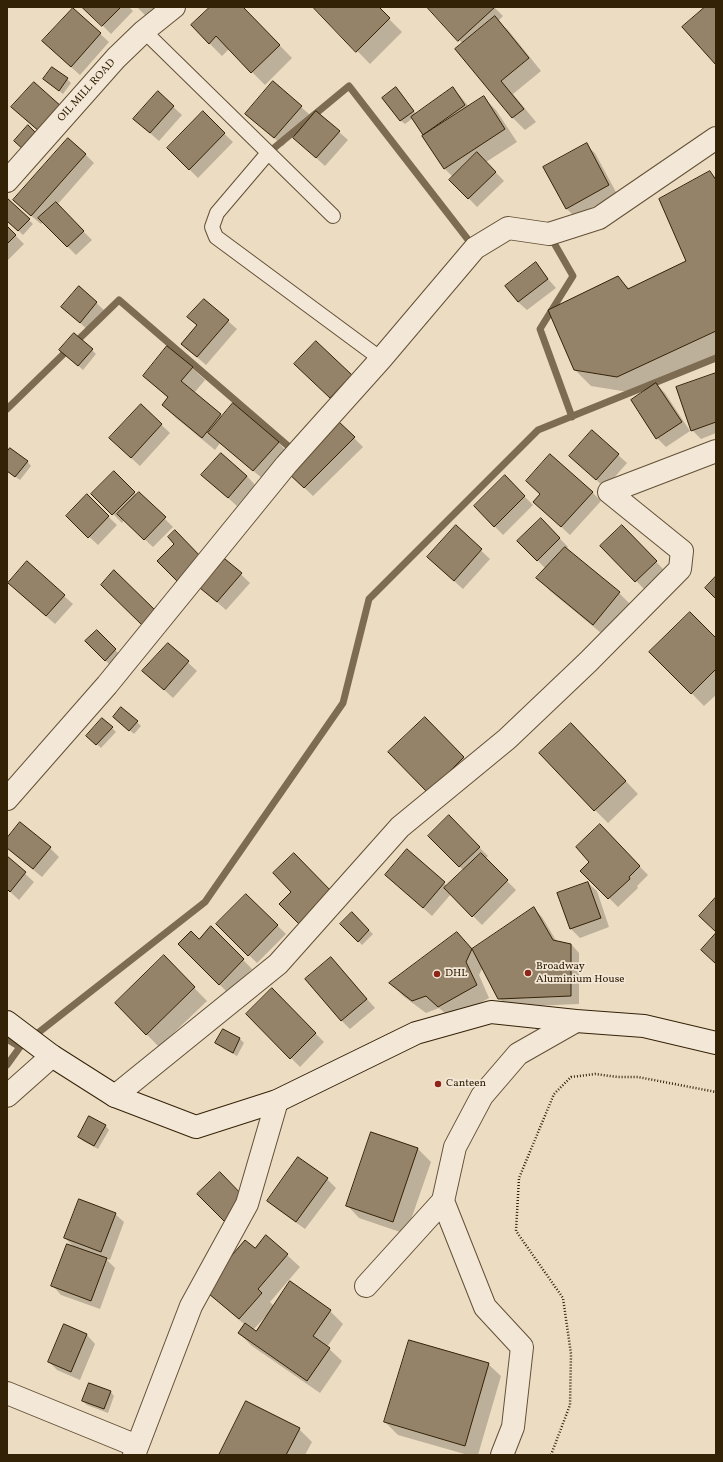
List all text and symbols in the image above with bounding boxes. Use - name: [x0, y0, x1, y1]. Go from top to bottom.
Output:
- street label: OIL MILL ROAD: [55, 57, 119, 125]
- place label: Broadway Aluminium House: [536, 960, 625, 986]
- place label: DHL: [445, 967, 467, 981]
- marker: Broadway Aluminium House: [523, 968, 533, 978]
- marker: DHL: [432, 969, 442, 979]
- place label: Canteen: [446, 1077, 486, 1091]
- marker: Canteen: [433, 1079, 443, 1089]

